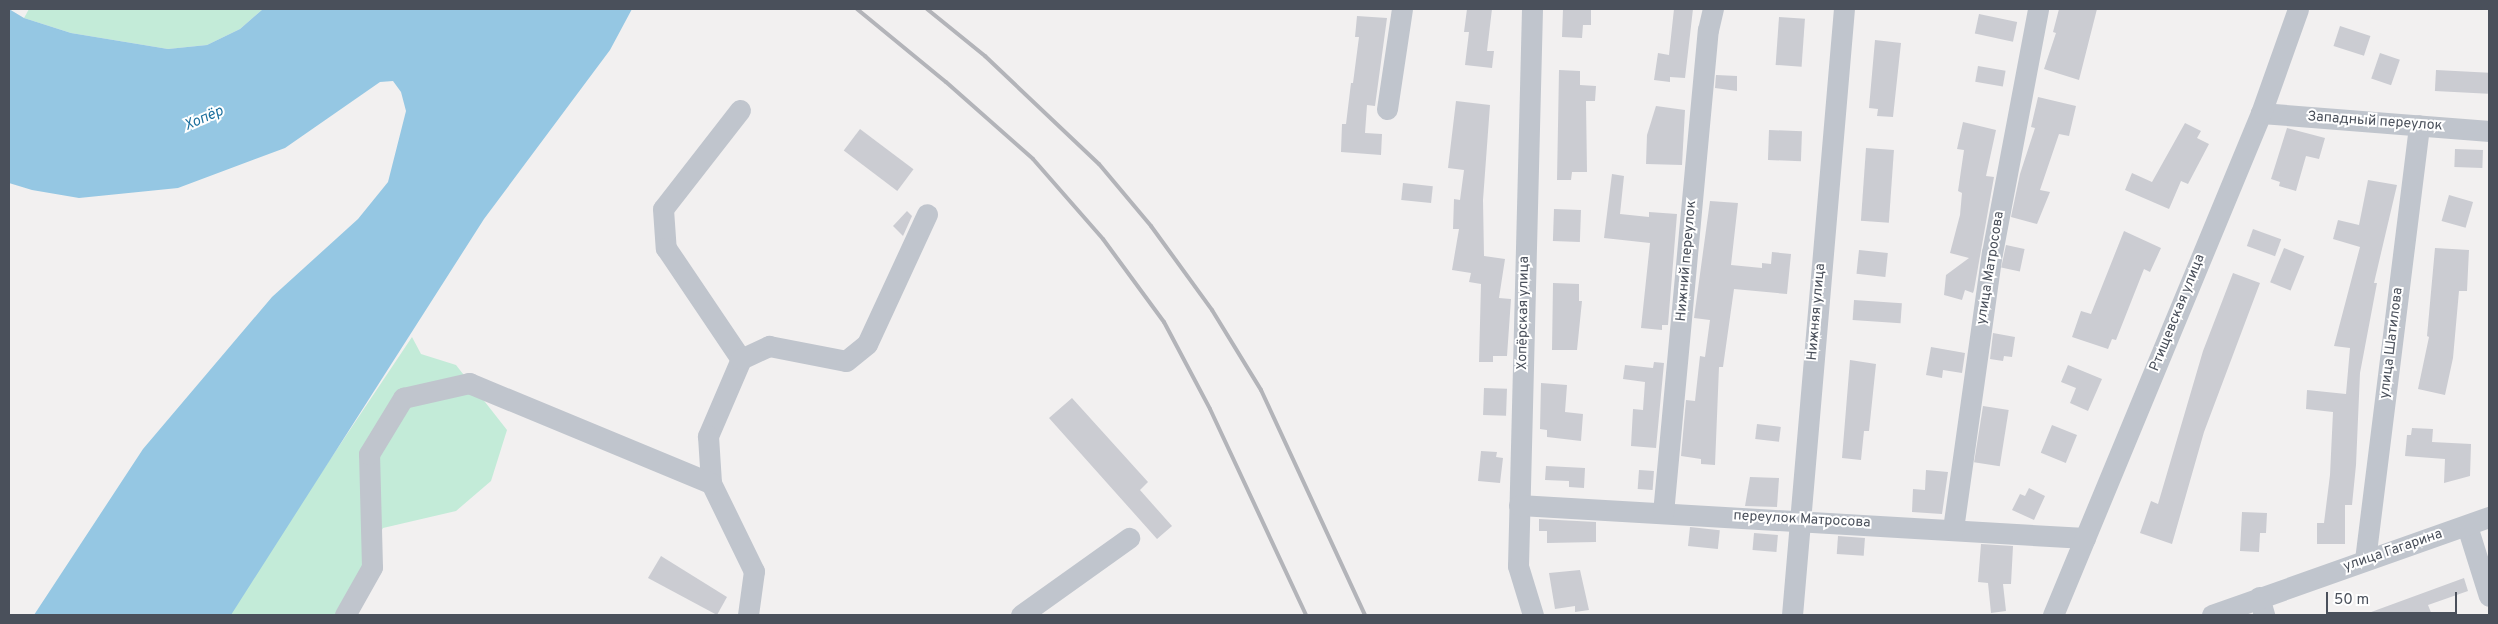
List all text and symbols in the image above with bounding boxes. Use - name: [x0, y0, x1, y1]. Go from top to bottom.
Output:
- water label: Хопёр: [182, 103, 226, 135]
- street label: Западный переулок: [2307, 109, 2443, 135]
- street label: Нижний переулок: [1673, 200, 1701, 322]
- street label: улица Матросова: [1974, 210, 2008, 326]
- street label: Ртищевская улица: [2147, 252, 2209, 374]
- street label: Хопёрская улица: [1515, 256, 1533, 370]
- street label: Нижняя улица: [1804, 263, 1830, 361]
- street label: улица Шатилова: [2377, 286, 2407, 400]
- street label: переулок Матросова: [1733, 508, 1871, 532]
- street label: улица Гагарина: [2341, 526, 2445, 576]
- scale bar: [2328, 582, 2459, 614]
- text: 50 m: [2334, 591, 2369, 610]

